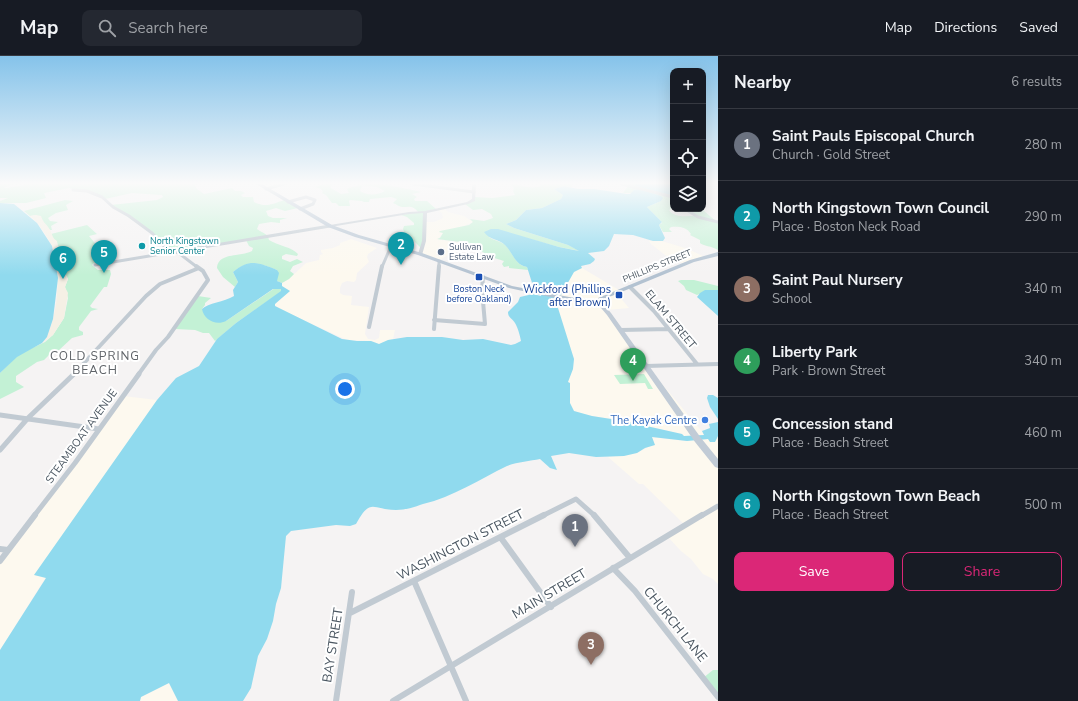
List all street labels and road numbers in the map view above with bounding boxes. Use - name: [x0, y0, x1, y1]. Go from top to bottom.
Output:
- street label: PHILLIPS STREET: [621, 247, 694, 285]
- street label: ELAM STREET: [642, 287, 700, 352]
- street label: STEAMBOAT AVENUE: [42, 386, 121, 487]
- street label: WASHINGTON STREET: [394, 505, 527, 585]
- street label: MAIN STREET: [509, 564, 590, 623]
- street label: CHURCH LANE: [639, 583, 711, 666]
- street label: BAY STREET: [318, 606, 348, 684]

